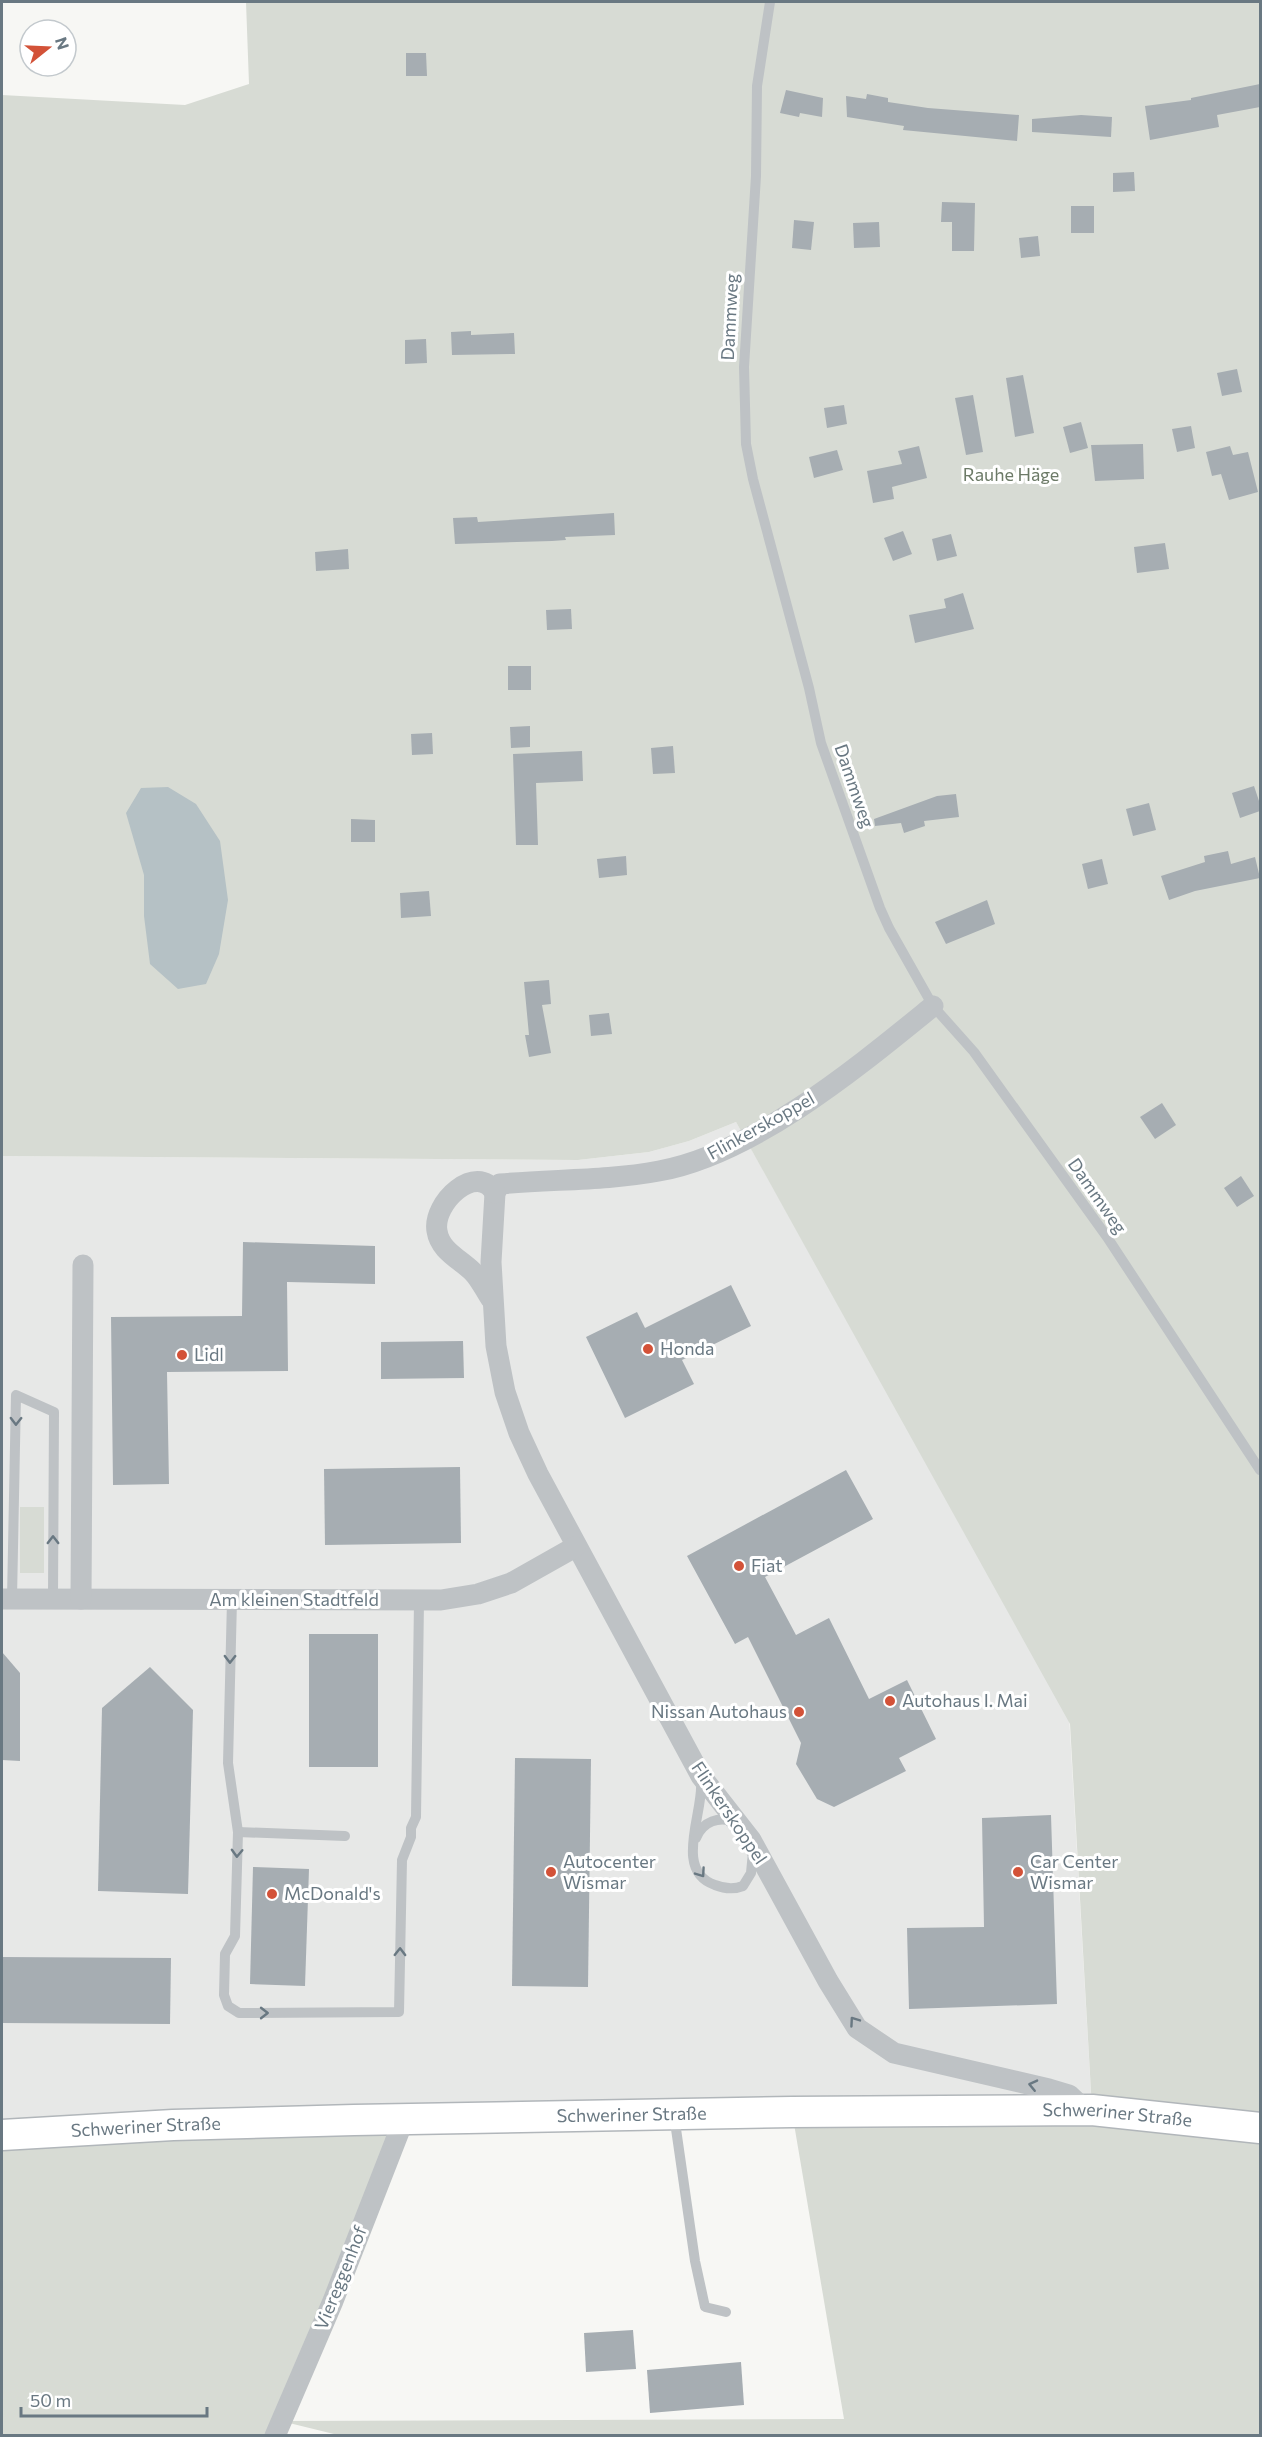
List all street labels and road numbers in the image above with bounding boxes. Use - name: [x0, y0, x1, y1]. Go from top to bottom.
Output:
- street label: Dammweg: [716, 273, 742, 361]
- street label: Dammweg: [830, 741, 880, 831]
- street label: Flinkerskoppel: [703, 1087, 818, 1164]
- street label: Dammweg: [1064, 1153, 1132, 1238]
- street label: Am kleinen Stadtfeld: [209, 1588, 379, 1610]
- street label: Flinkerskoppel: [687, 1757, 772, 1868]
- street label: Schweriner Straße: [1042, 2098, 1193, 2131]
- street label: Schweriner Straße: [556, 2102, 707, 2126]
- street label: Schweriner Straße: [70, 2112, 221, 2141]
- street label: Viereggenhof: [309, 2222, 371, 2333]

